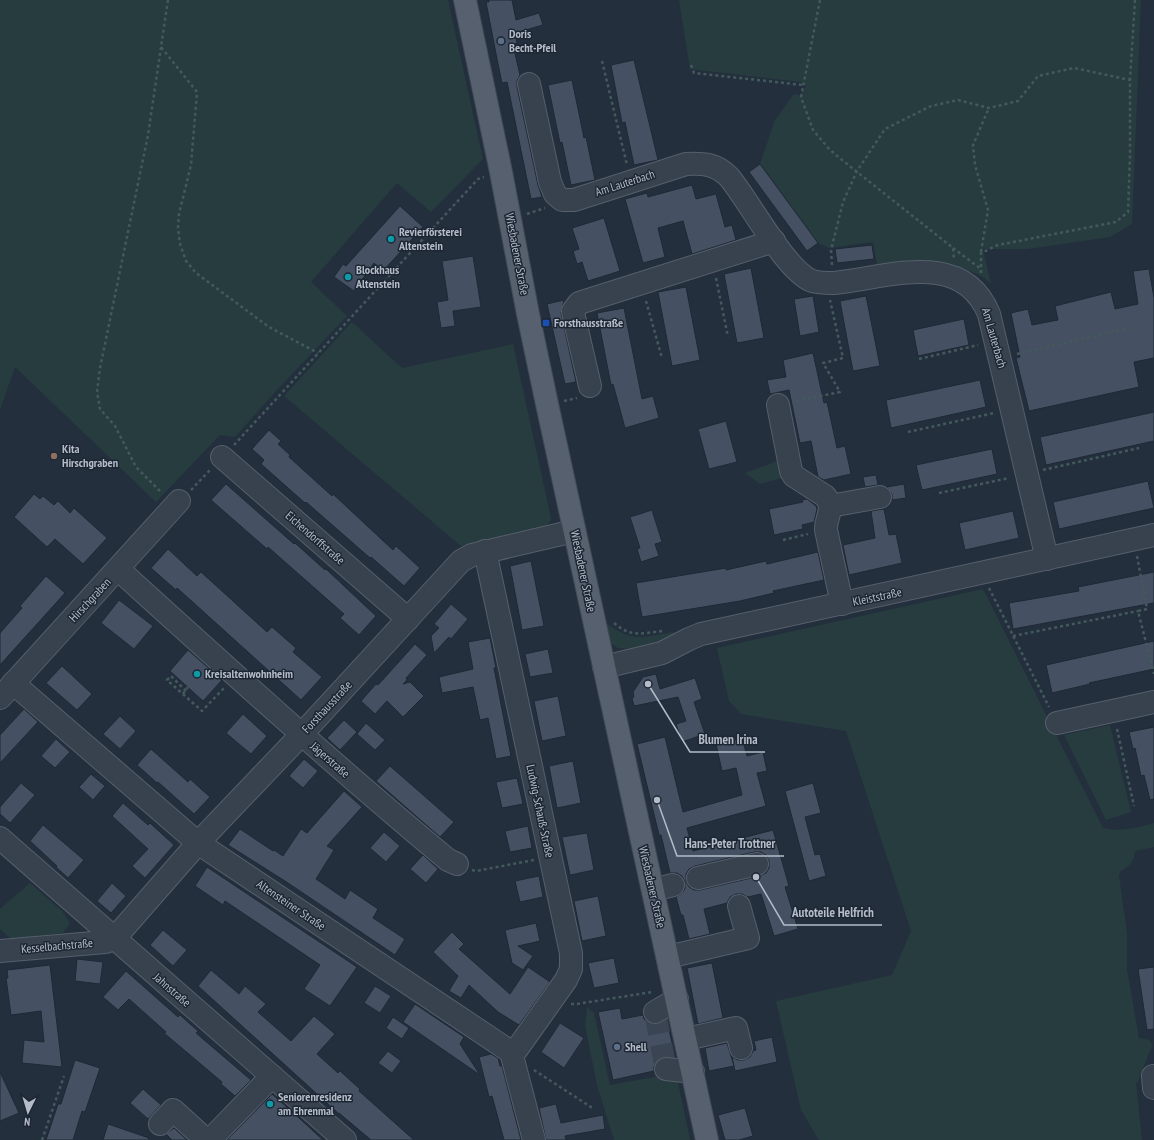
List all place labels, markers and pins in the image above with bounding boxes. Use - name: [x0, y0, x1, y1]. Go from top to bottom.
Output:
- place label: Doris Becht-Pfeil: [509, 26, 556, 55]
- marker: Doris Becht-Pfeil: [496, 36, 506, 46]
- place label: Revierförsterei Altenstein: [398, 224, 462, 253]
- marker: Revierförsterei Altenstein: [386, 234, 396, 244]
- place label: Blockhaus Altenstein: [355, 262, 400, 291]
- marker: Blockhaus Altenstein: [343, 272, 353, 282]
- place label: Forsthausstraße: [554, 315, 623, 330]
- marker: Forsthausstraße: [541, 318, 551, 328]
- place label: Kita Hirschgraben: [62, 441, 118, 470]
- marker: Kita Hirschgraben: [49, 451, 59, 461]
- place label: Kreisaltenwohnheim: [205, 666, 293, 681]
- marker: Kreisaltenwohnheim: [192, 669, 202, 679]
- callout: Blumen Irina: [690, 727, 765, 752]
- callout: Hans-Peter Trottner: [677, 831, 784, 856]
- callout: Autoteile Helfrich: [784, 900, 882, 925]
- place label: Shell: [625, 1039, 647, 1054]
- marker: Shell: [612, 1042, 622, 1052]
- place label: Seniorenresidenz am Ehrenmal: [278, 1089, 352, 1118]
- marker: Seniorenresidenz am Ehrenmal: [265, 1099, 275, 1109]

